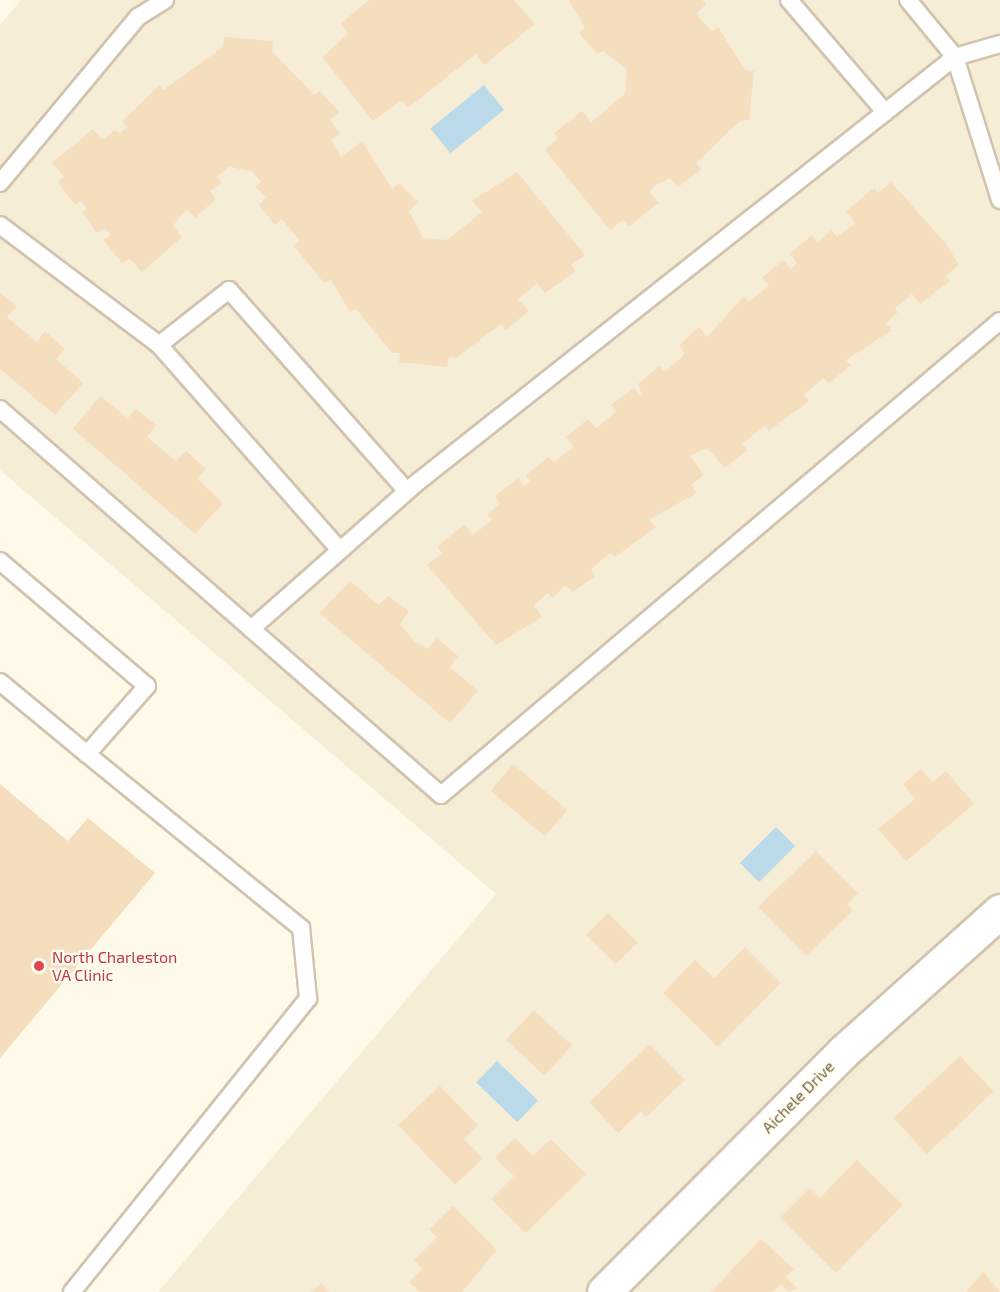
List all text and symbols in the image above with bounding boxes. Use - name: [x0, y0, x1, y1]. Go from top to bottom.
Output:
- place label: North Charleston VA Clinic: [52, 947, 177, 985]
- marker: North Charleston VA Clinic: [30, 957, 48, 975]
- street label: Aichele Drive: [758, 1057, 838, 1137]

